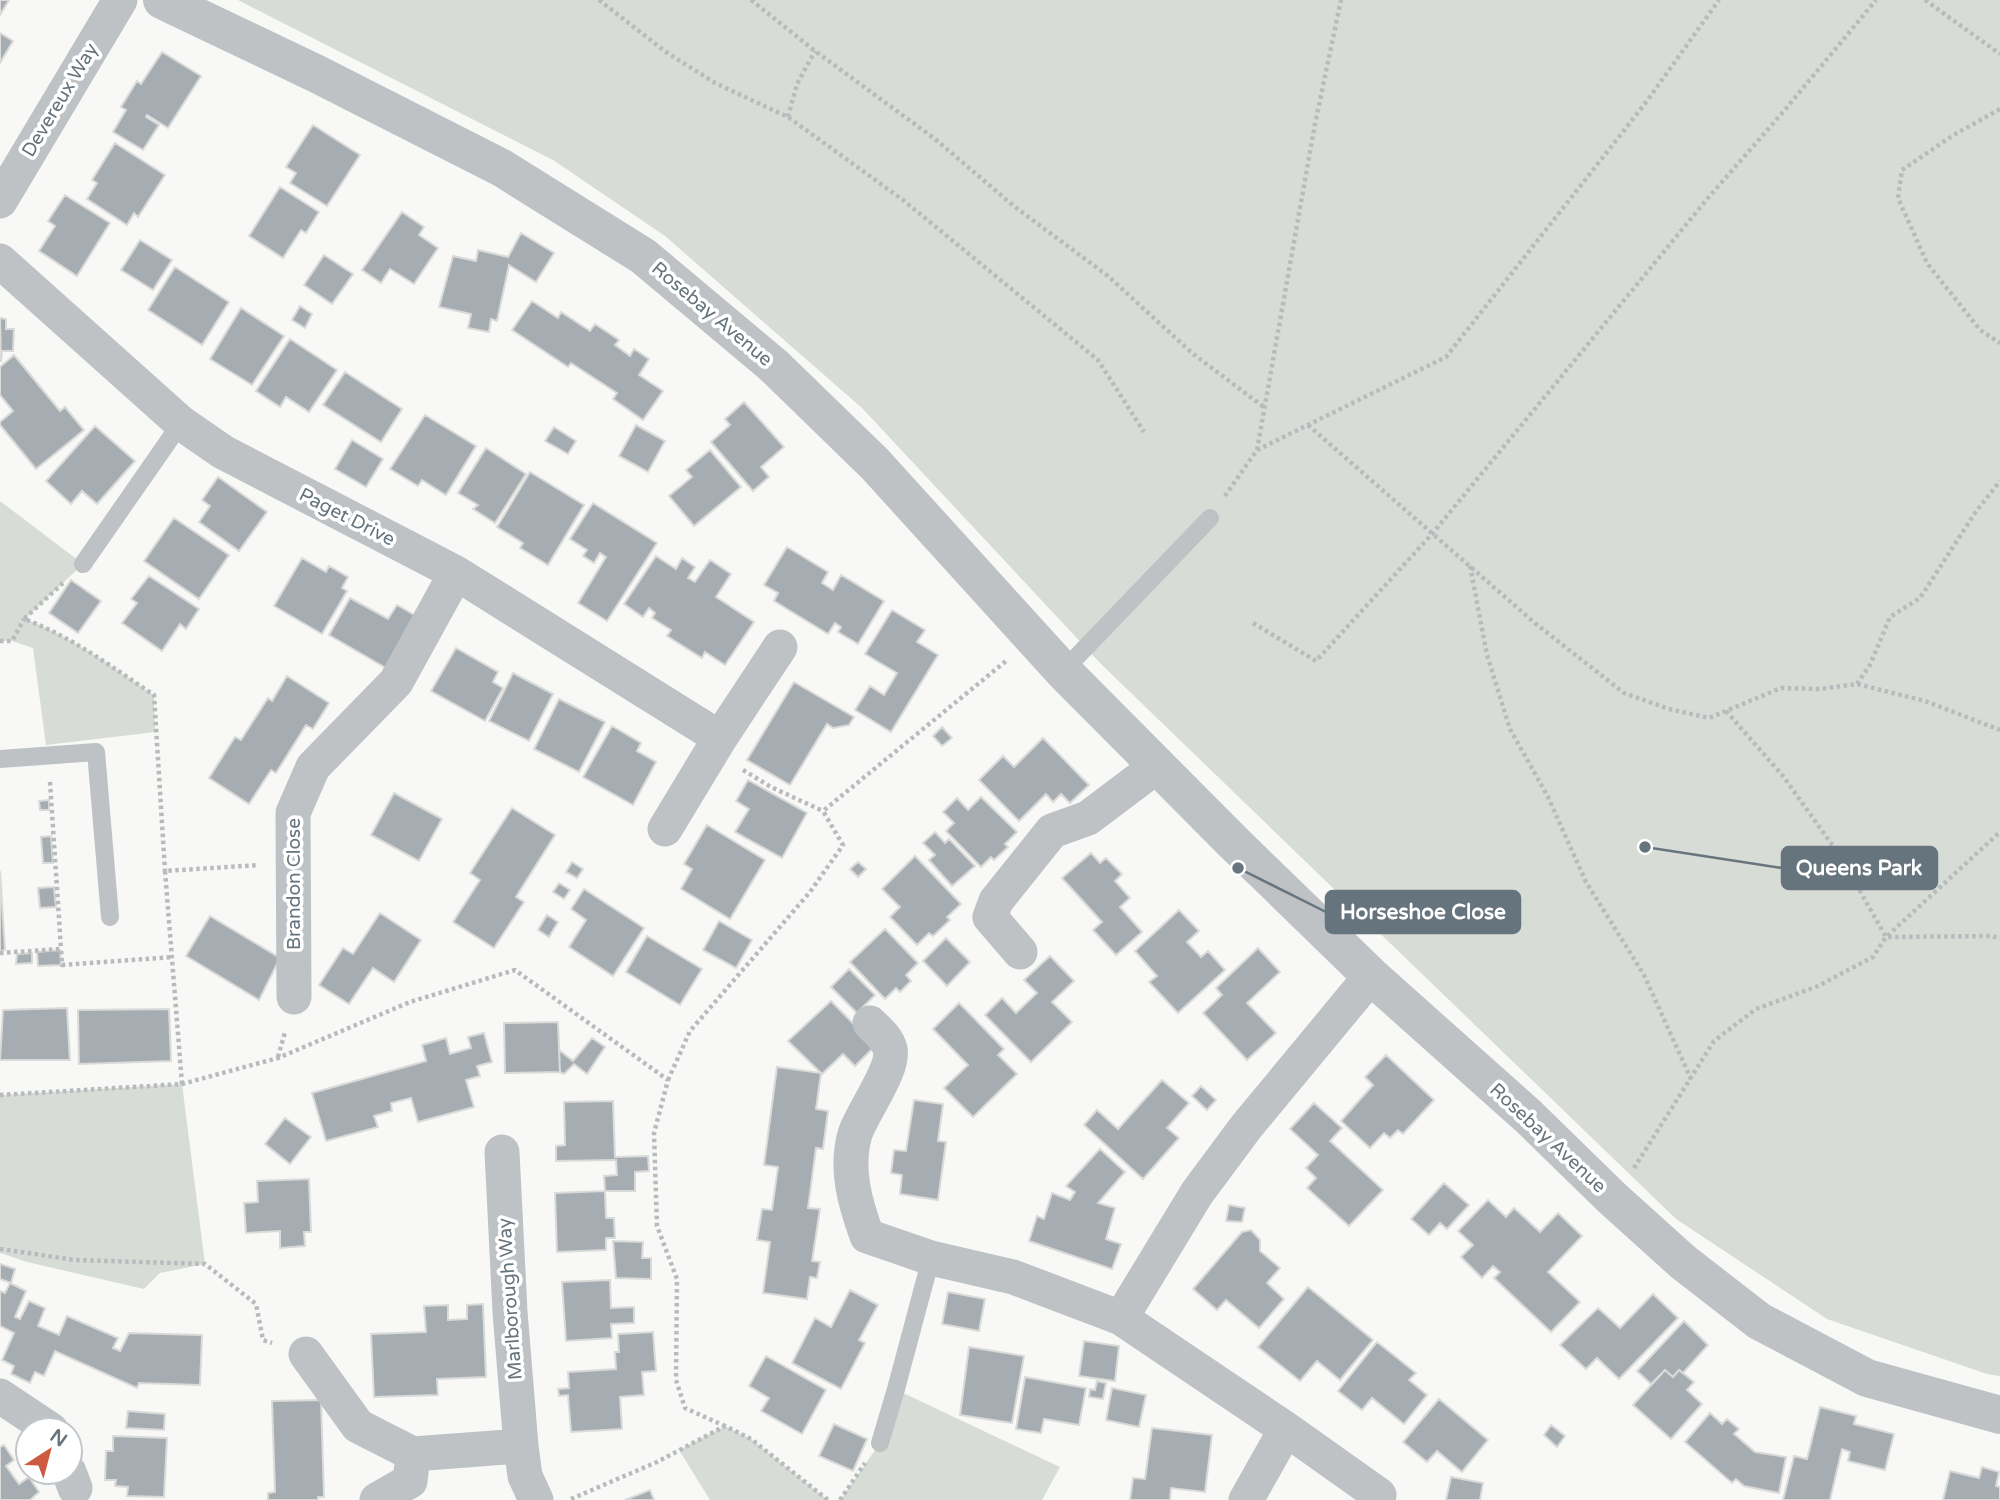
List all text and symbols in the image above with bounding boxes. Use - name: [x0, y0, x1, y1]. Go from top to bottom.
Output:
- street label: Devereux Way: [17, 39, 103, 161]
- street label: Rosebay Avenue: [647, 257, 777, 371]
- street label: Paget Drive: [295, 483, 399, 551]
- street label: Brandon Close: [283, 818, 305, 950]
- callout: Queens Park: [1782, 847, 1937, 889]
- text: Queens Park: [1796, 856, 1923, 881]
- callout: Horseshoe Close: [1326, 891, 1520, 933]
- text: Horseshoe Close: [1340, 900, 1506, 925]
- street label: Rosebay Avenue: [1485, 1079, 1611, 1197]
- street label: Marlborough Way: [493, 1217, 527, 1381]
- north arrow: [14, 1416, 84, 1486]
- text: N: [46, 1425, 71, 1451]

